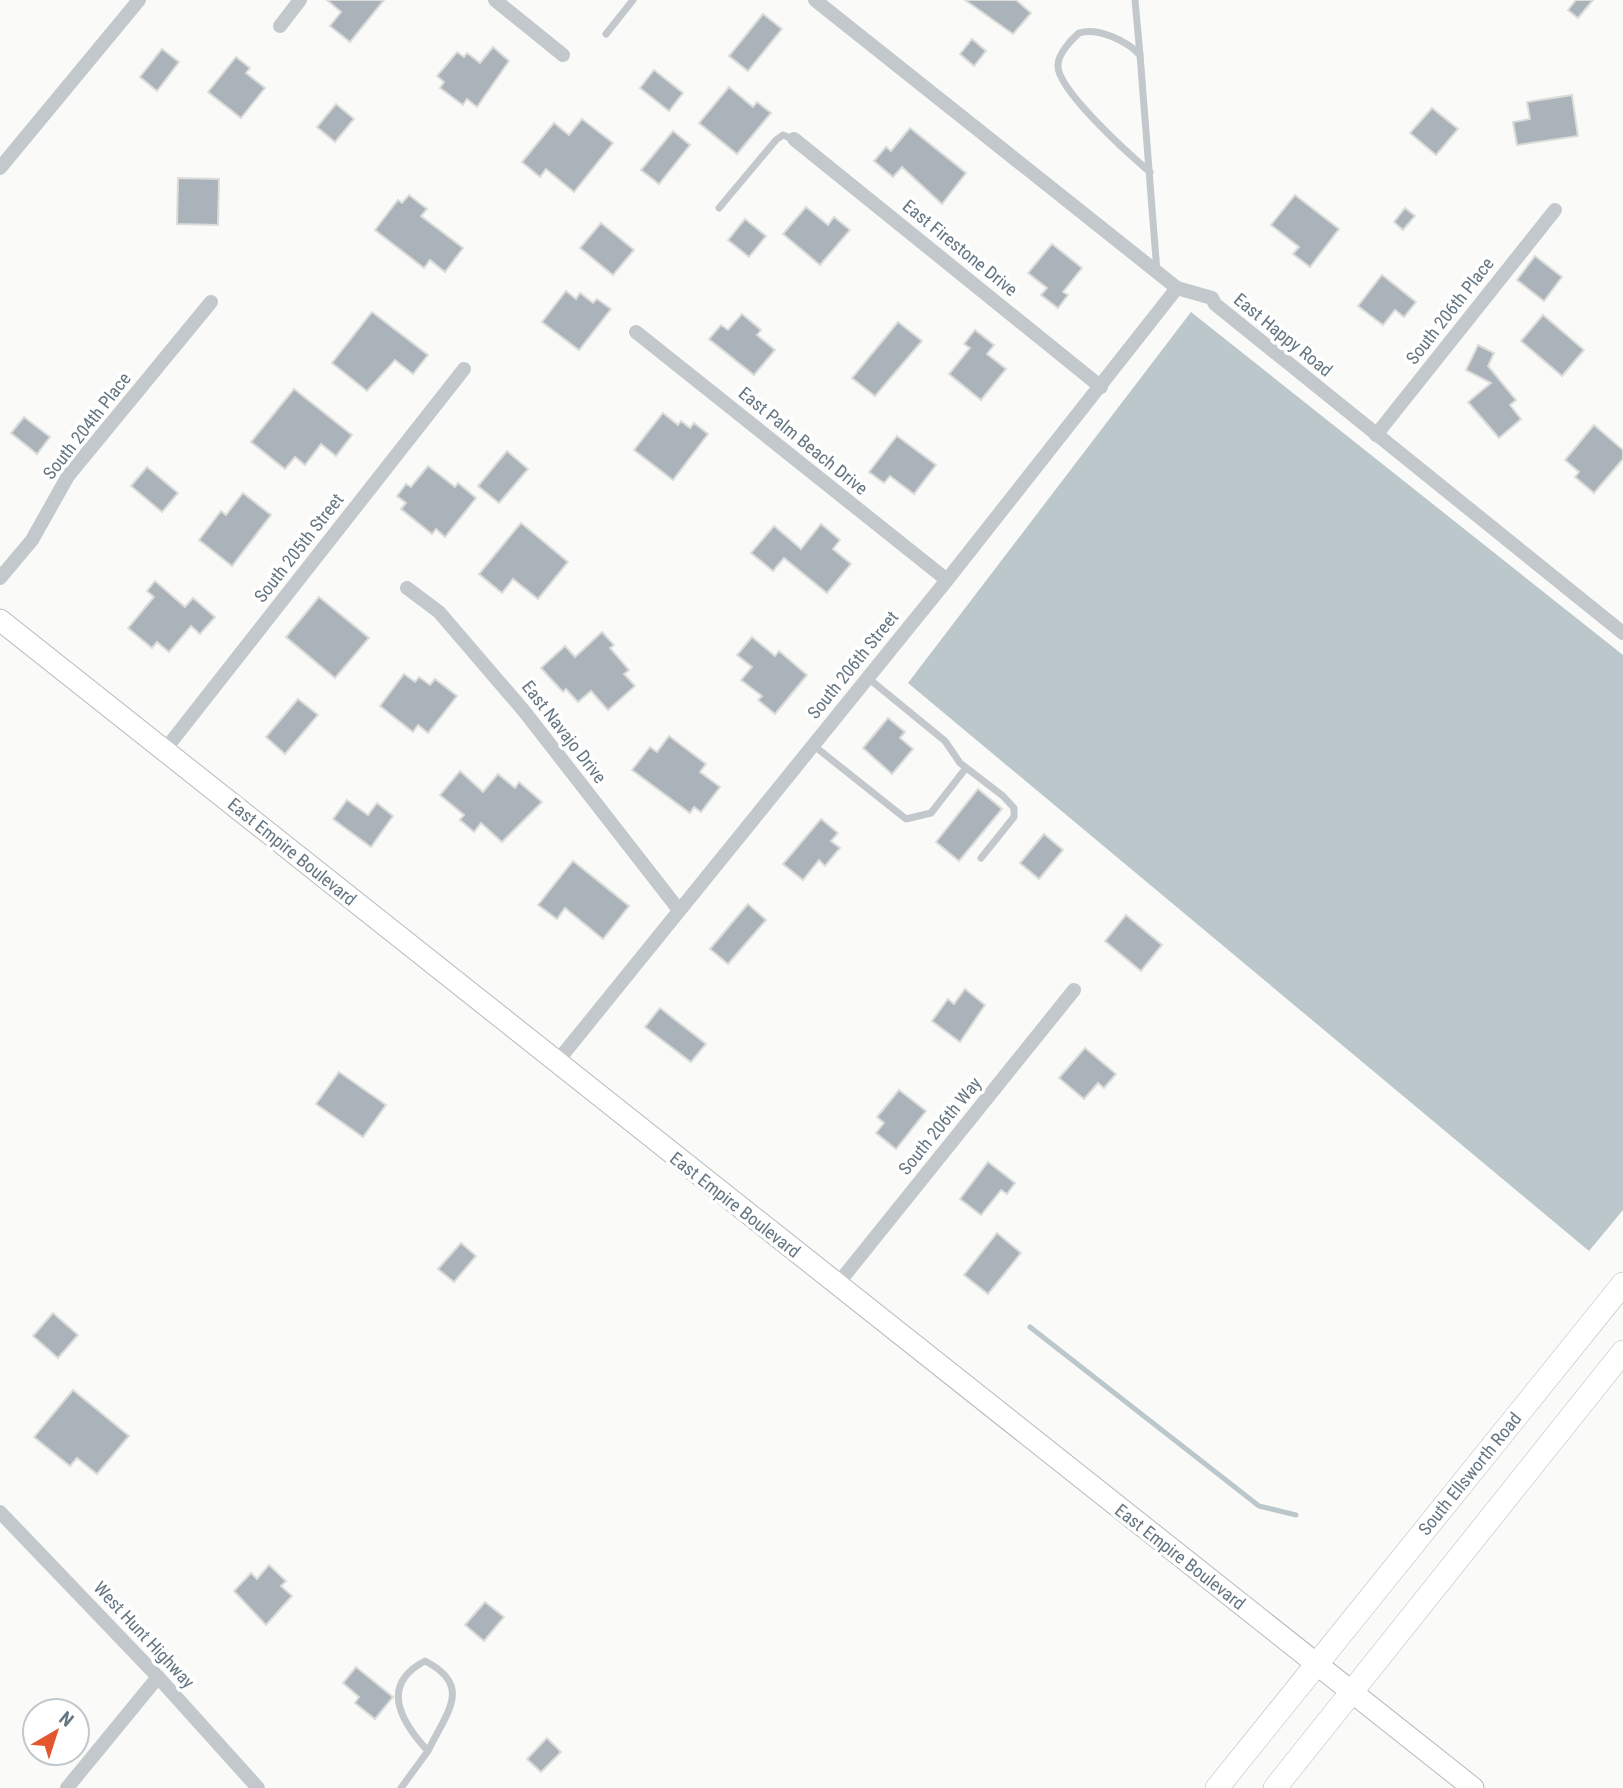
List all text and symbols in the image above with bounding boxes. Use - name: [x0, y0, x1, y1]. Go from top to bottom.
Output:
- street label: East Firestone Drive: [899, 195, 1022, 300]
- street label: South 206th Place: [1401, 253, 1498, 368]
- street label: East Happy Road: [1230, 289, 1337, 381]
- street label: South 204th Place: [38, 368, 135, 483]
- street label: East Palm Beach Drive: [735, 382, 872, 499]
- street label: South 205th Street: [250, 489, 348, 606]
- street label: South 206th Street: [803, 607, 902, 723]
- street label: East Navajo Drive: [518, 676, 611, 787]
- street label: East Empire Boulevard: [224, 793, 361, 910]
- street label: South 206th Way: [894, 1072, 986, 1179]
- street label: East Empire Boulevard: [666, 1147, 804, 1262]
- street label: South Ellsworth Road: [1414, 1408, 1525, 1539]
- street label: East Empire Boulevard: [1111, 1499, 1249, 1614]
- street label: West Hunt Highway: [90, 1577, 199, 1693]
- north arrow: [21, 1697, 91, 1767]
- text: N: [55, 1707, 78, 1732]

